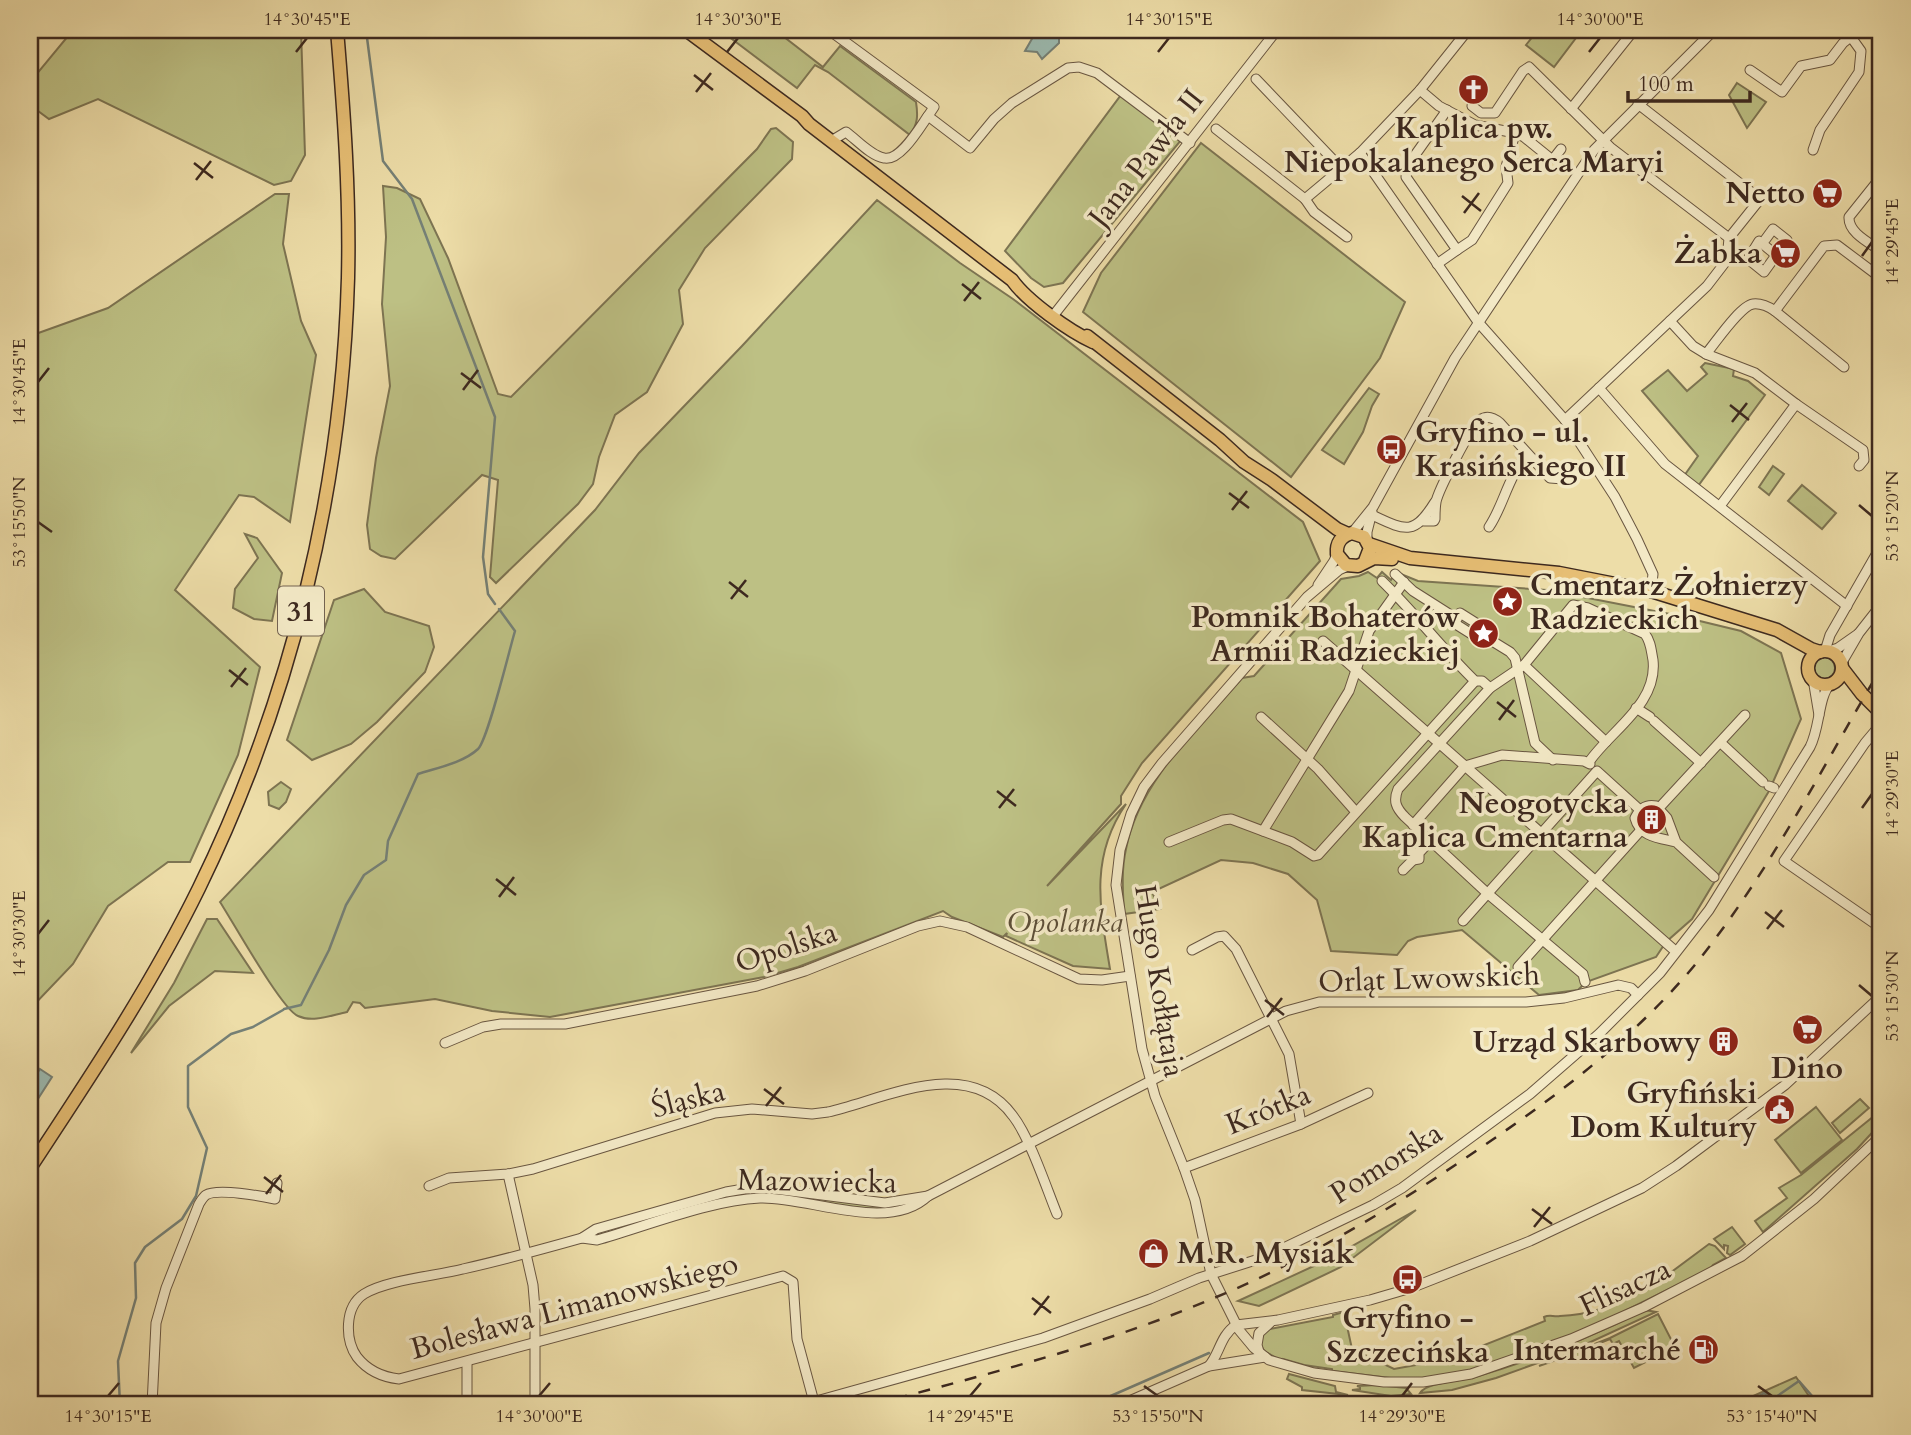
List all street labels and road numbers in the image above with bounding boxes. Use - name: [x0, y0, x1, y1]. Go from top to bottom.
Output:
- street label: Jana Pawła II: [1077, 80, 1214, 239]
- road number: 31: [278, 586, 324, 636]
- street label: Hugo Kołłątaja: [1124, 882, 1195, 1080]
- street label: Opolska: [730, 912, 842, 983]
- street label: Orląt Lwowskich: [1317, 954, 1541, 1003]
- street label: Śląska: [647, 1071, 729, 1128]
- street label: Krótka: [1220, 1074, 1317, 1145]
- street label: Pomorska: [1322, 1113, 1450, 1214]
- street label: Mazowiecka: [737, 1160, 897, 1203]
- street label: Bolesława Limanowskiego: [406, 1243, 743, 1370]
- street label: Flisacza: [1573, 1249, 1678, 1326]

